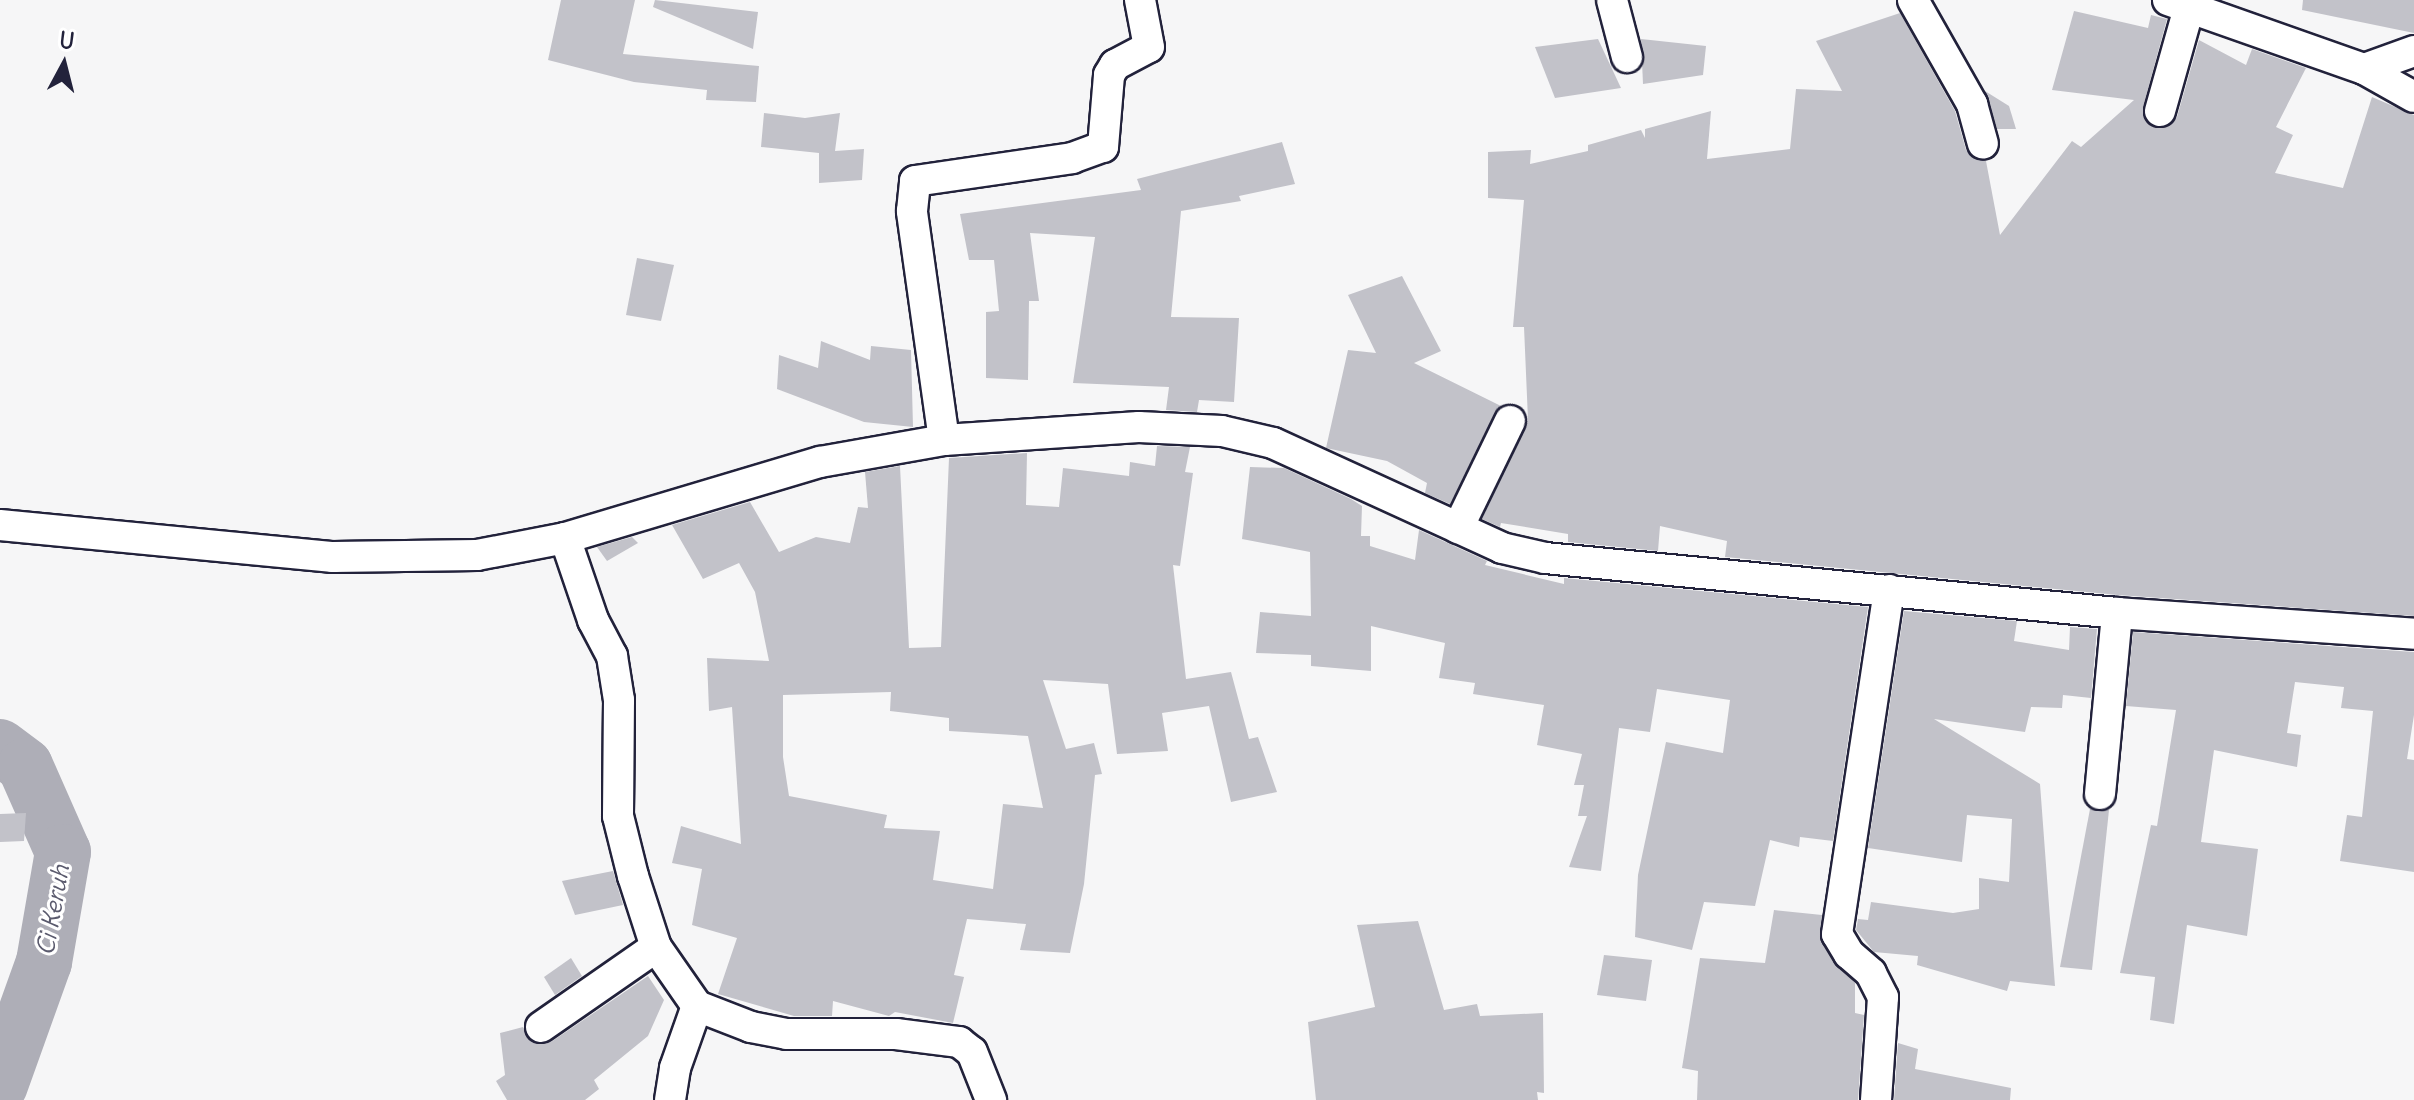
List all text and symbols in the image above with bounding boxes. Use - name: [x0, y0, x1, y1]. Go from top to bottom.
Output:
- north arrow: [24, 24, 104, 104]
- text: U: [58, 25, 76, 55]
- water label: Ci Keruh: [31, 862, 75, 958]

